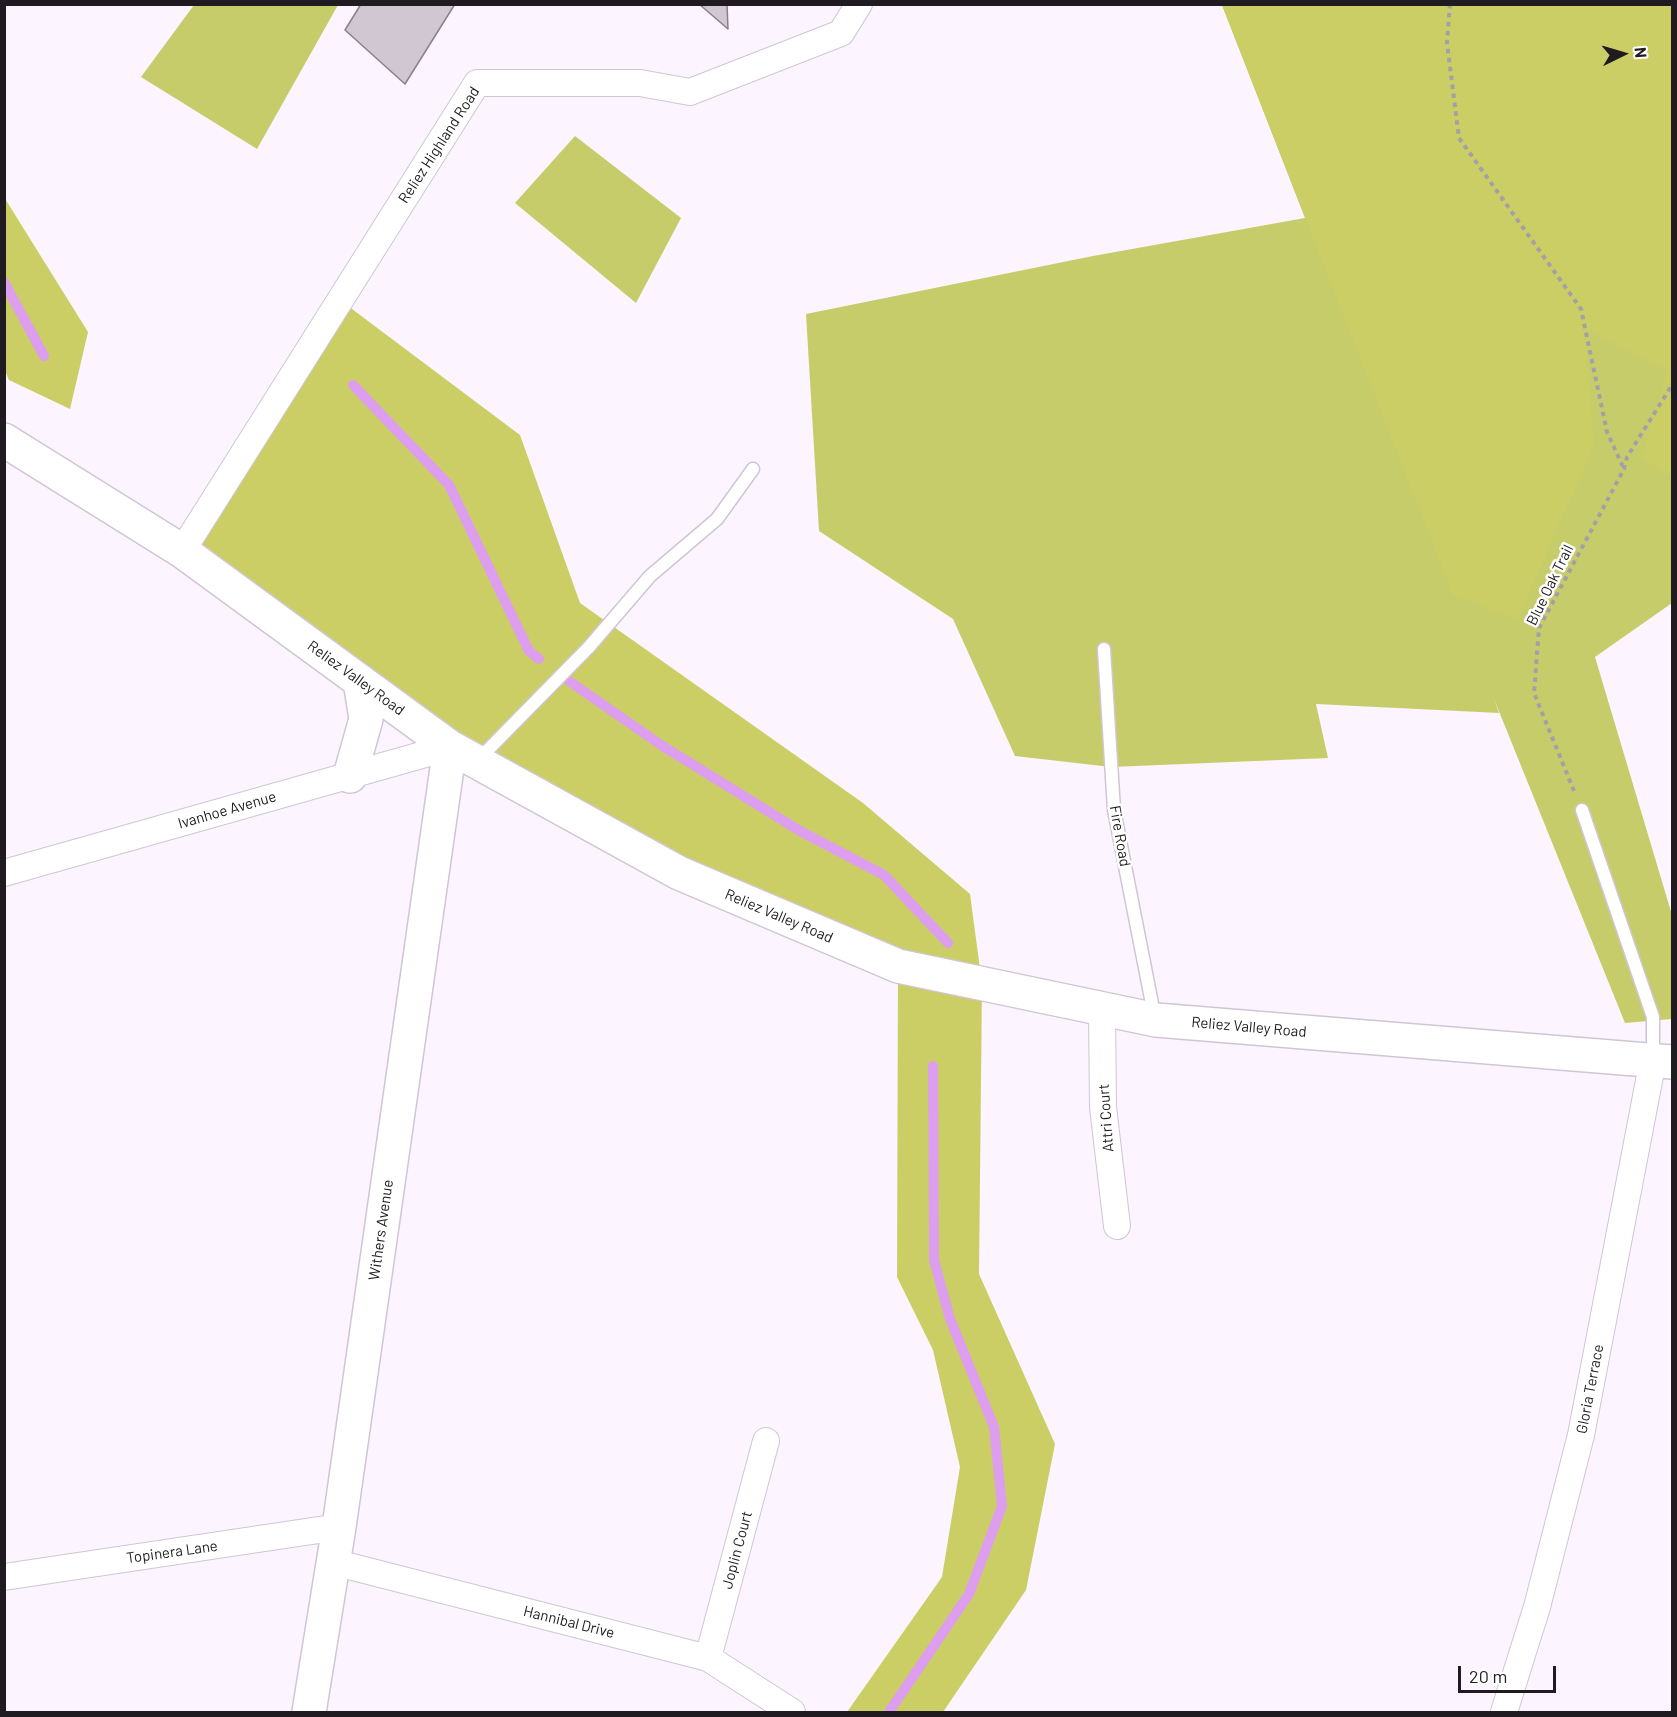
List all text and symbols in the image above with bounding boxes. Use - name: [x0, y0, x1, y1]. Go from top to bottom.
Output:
- north arrow: [1593, 24, 1653, 84]
- text: N: [1632, 46, 1651, 59]
- street label: Reliez Highland Road: [395, 83, 483, 207]
- street label: Blue Oak Trail: [1523, 542, 1577, 628]
- street label: Reliez Valley Road: [304, 637, 408, 719]
- street label: Ivanhoe Avenue: [176, 787, 278, 833]
- street label: Fire Road: [1106, 804, 1134, 868]
- street label: Reliez Valley Road: [722, 885, 836, 947]
- street label: Reliez Valley Road: [1191, 1013, 1307, 1041]
- street label: Attri Court: [1095, 1083, 1117, 1153]
- street label: Withers Avenue: [365, 1178, 397, 1282]
- street label: Gloria Terrace: [1573, 1343, 1607, 1435]
- street label: Joplin Court: [718, 1509, 756, 1591]
- street label: Topinera Lane: [125, 1537, 219, 1567]
- street label: Hannibal Drive: [522, 1602, 616, 1642]
- scale bar: [1461, 1654, 1558, 1692]
- text: 20 m: [1469, 1665, 1507, 1687]

